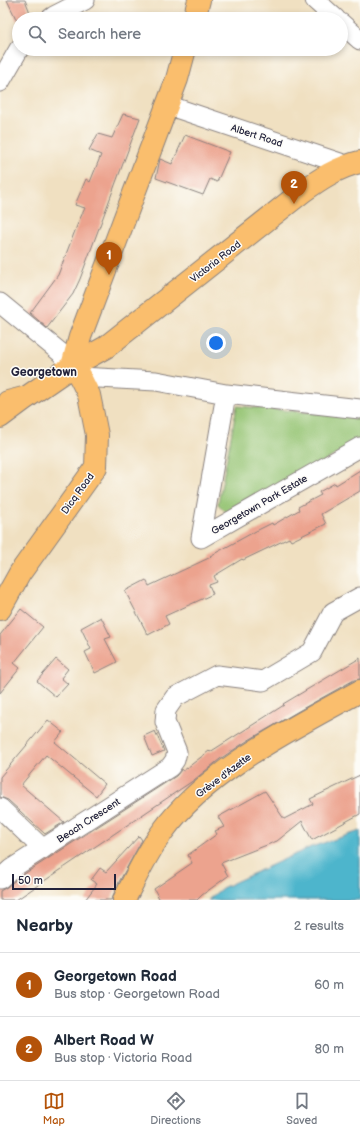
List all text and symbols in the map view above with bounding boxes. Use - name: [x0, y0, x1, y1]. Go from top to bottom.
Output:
- search box: [12, 12, 348, 56]
- icon: search: [26, 23, 48, 45]
- text: Search here: [58, 25, 141, 44]
- street label: Albert Road: [229, 122, 284, 150]
- pin: 2: [281, 171, 307, 204]
- street label: Victoria Road: [188, 238, 243, 285]
- pin: 1: [96, 242, 122, 275]
- your location: [206, 333, 226, 353]
- district label: Georgetown: [11, 365, 77, 380]
- street label: Dicq Road: [59, 471, 97, 516]
- street label: Georgetown Park Estate: [209, 472, 310, 537]
- street label: Grève d'Azette: [194, 751, 254, 800]
- street label: Beach Crescent: [55, 796, 123, 846]
- scale bar: [12, 872, 116, 891]
- text: 50 m: [18, 874, 43, 887]
- text: Nearby: [16, 916, 73, 936]
- text: 2 results: [294, 918, 344, 934]
- text: Georgetown Road: [54, 967, 177, 986]
- text: 1: [26, 977, 32, 993]
- text: 60 m: [314, 977, 344, 993]
- text: Bus stop · Georgetown Road: [54, 986, 220, 1002]
- text: Albert Road W: [54, 1031, 154, 1050]
- text: 2: [25, 1041, 33, 1057]
- text: 80 m: [315, 1041, 344, 1057]
- text: Bus stop · Victoria Road: [54, 1050, 192, 1066]
- tab: Map: [43, 1090, 65, 1127]
- tab: Directions: [150, 1090, 201, 1127]
- tab: Saved: [286, 1090, 317, 1127]

